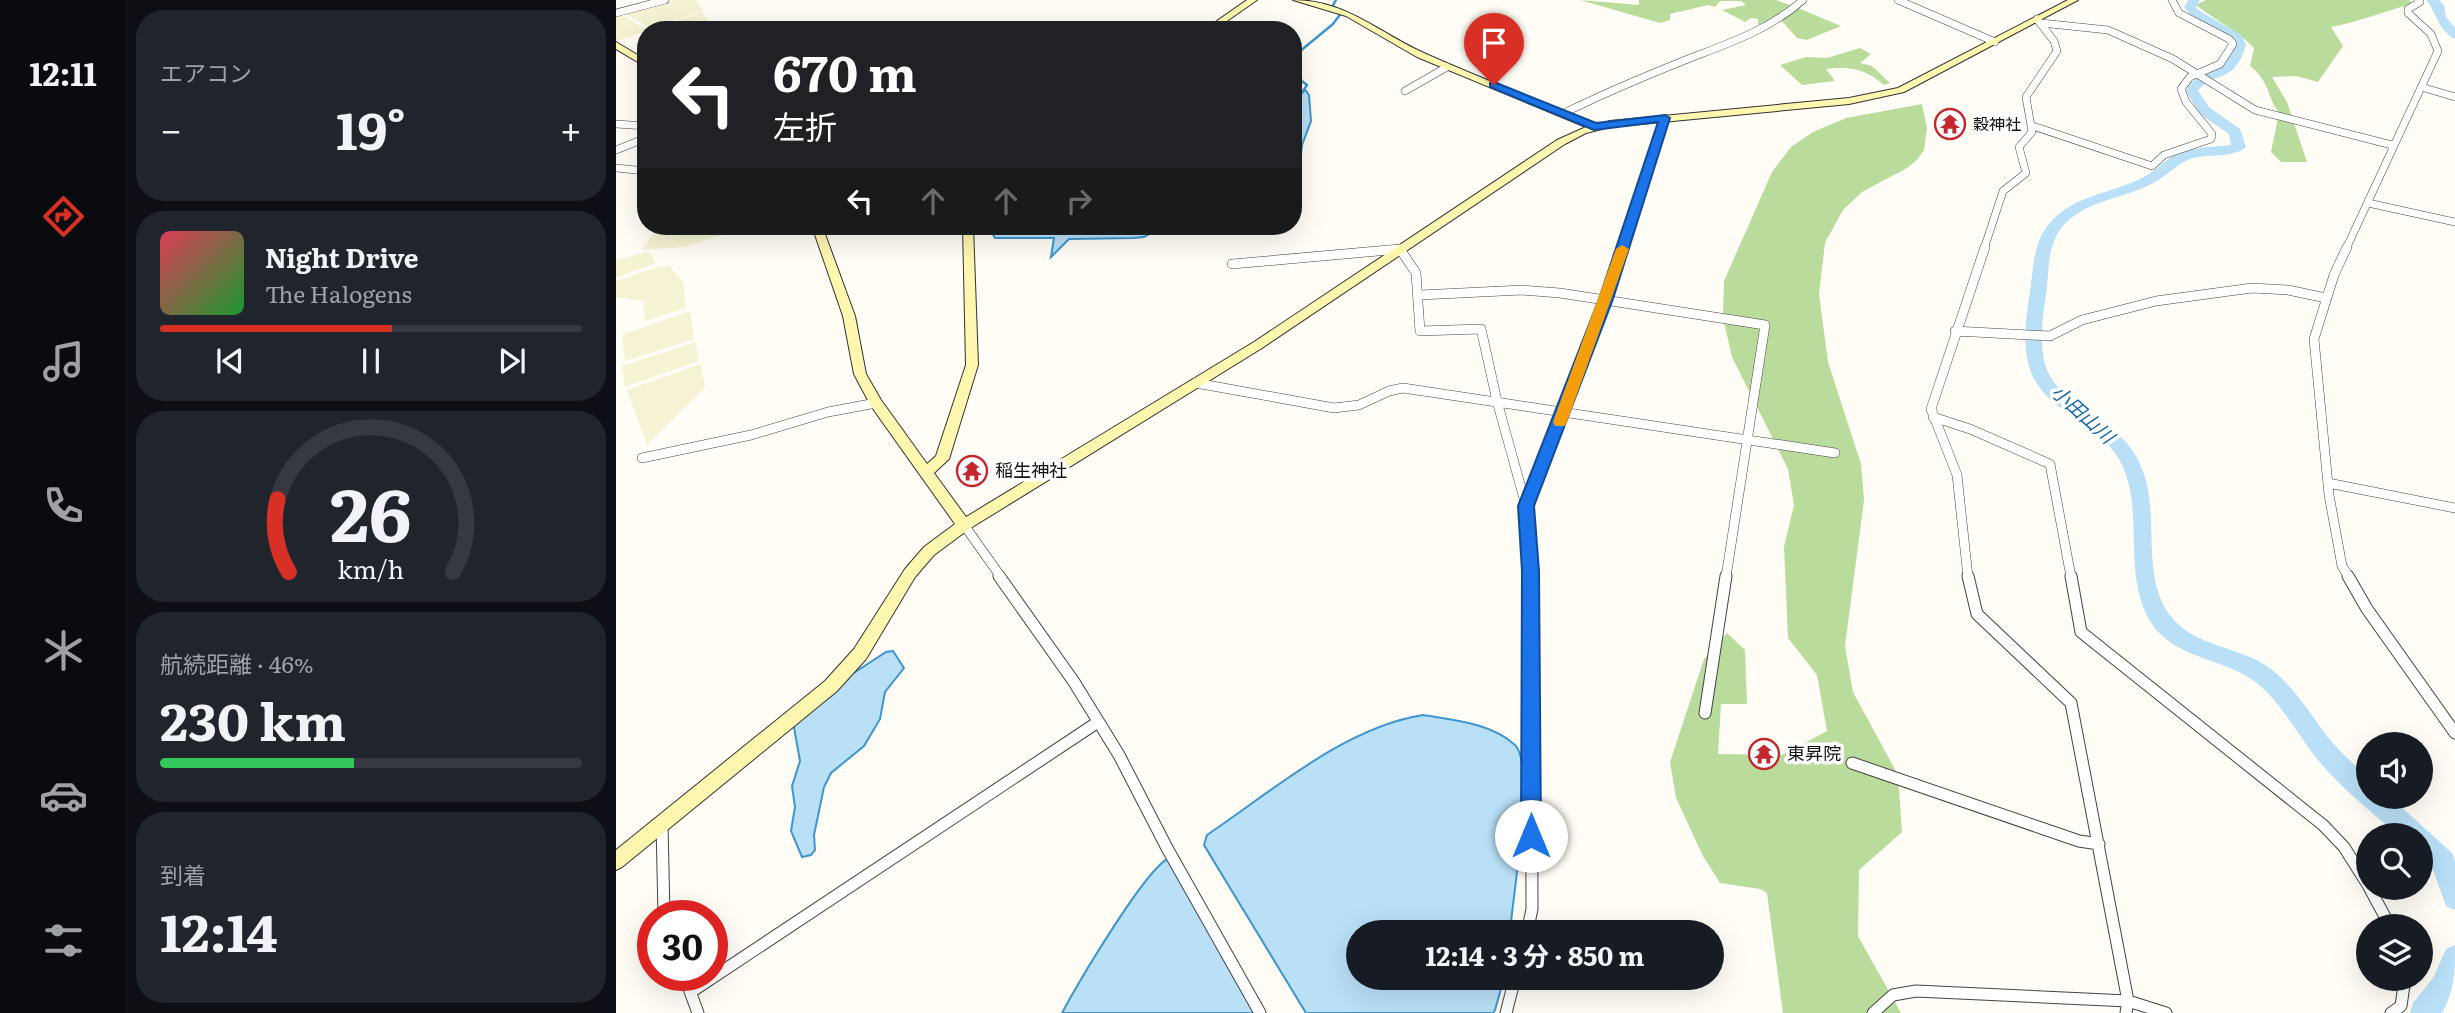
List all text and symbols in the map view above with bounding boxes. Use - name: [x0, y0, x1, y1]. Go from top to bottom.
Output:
- pin: [1464, 13, 1524, 85]
- icon: arrive: [1475, 24, 1513, 62]
- text: 670 m: [773, 34, 917, 107]
- text: 12:11: [29, 48, 97, 96]
- icon: left: [658, 49, 749, 140]
- text: エアコン: [160, 55, 252, 89]
- text: 19°: [336, 89, 406, 166]
- text: −: [160, 99, 182, 156]
- text: +: [560, 99, 582, 156]
- text: 左折: [773, 101, 837, 149]
- temple icon: 穀神社: [1933, 107, 1967, 141]
- place label: 穀神社: [1973, 111, 2021, 135]
- icon: left: [841, 182, 879, 220]
- icon: ahead: [914, 182, 952, 220]
- icon: ahead: [987, 182, 1025, 220]
- icon: right: [1060, 182, 1098, 220]
- icon: directions: [39, 192, 88, 241]
- text: Night Drive: [265, 237, 419, 276]
- text: The Halogens: [265, 276, 412, 310]
- icon: music: [39, 337, 88, 386]
- icon: previous: [211, 342, 249, 380]
- icon: pause: [352, 342, 390, 380]
- icon: next: [493, 342, 531, 380]
- water label: 小田山川: [2046, 377, 2123, 450]
- temple icon: 稲生神社: [955, 454, 989, 488]
- place label: 稲生神社: [995, 456, 1067, 483]
- text: 26: [330, 457, 412, 565]
- icon: phone: [39, 481, 88, 530]
- text: km/h: [338, 550, 404, 587]
- icon: climate: [39, 626, 88, 675]
- text: 航続距離 · 46%: [160, 646, 313, 680]
- text: 230 km: [160, 680, 346, 757]
- map controls: [2356, 732, 2433, 991]
- button: sound: [2356, 732, 2433, 809]
- temple icon: 東昇院: [1747, 737, 1781, 771]
- place label: 東昇院: [1787, 739, 1841, 766]
- icon: car: [39, 771, 88, 820]
- position arrow: [1494, 799, 1568, 873]
- button: search: [2356, 823, 2433, 900]
- text: 到着: [160, 857, 206, 891]
- text: 12:14: [160, 891, 278, 968]
- speed limit sign: 30: [637, 900, 728, 991]
- button: layers: [2356, 914, 2433, 991]
- icon: filters: [39, 916, 88, 965]
- text: 12:14 · 3 分 · 850 m: [1426, 935, 1644, 974]

